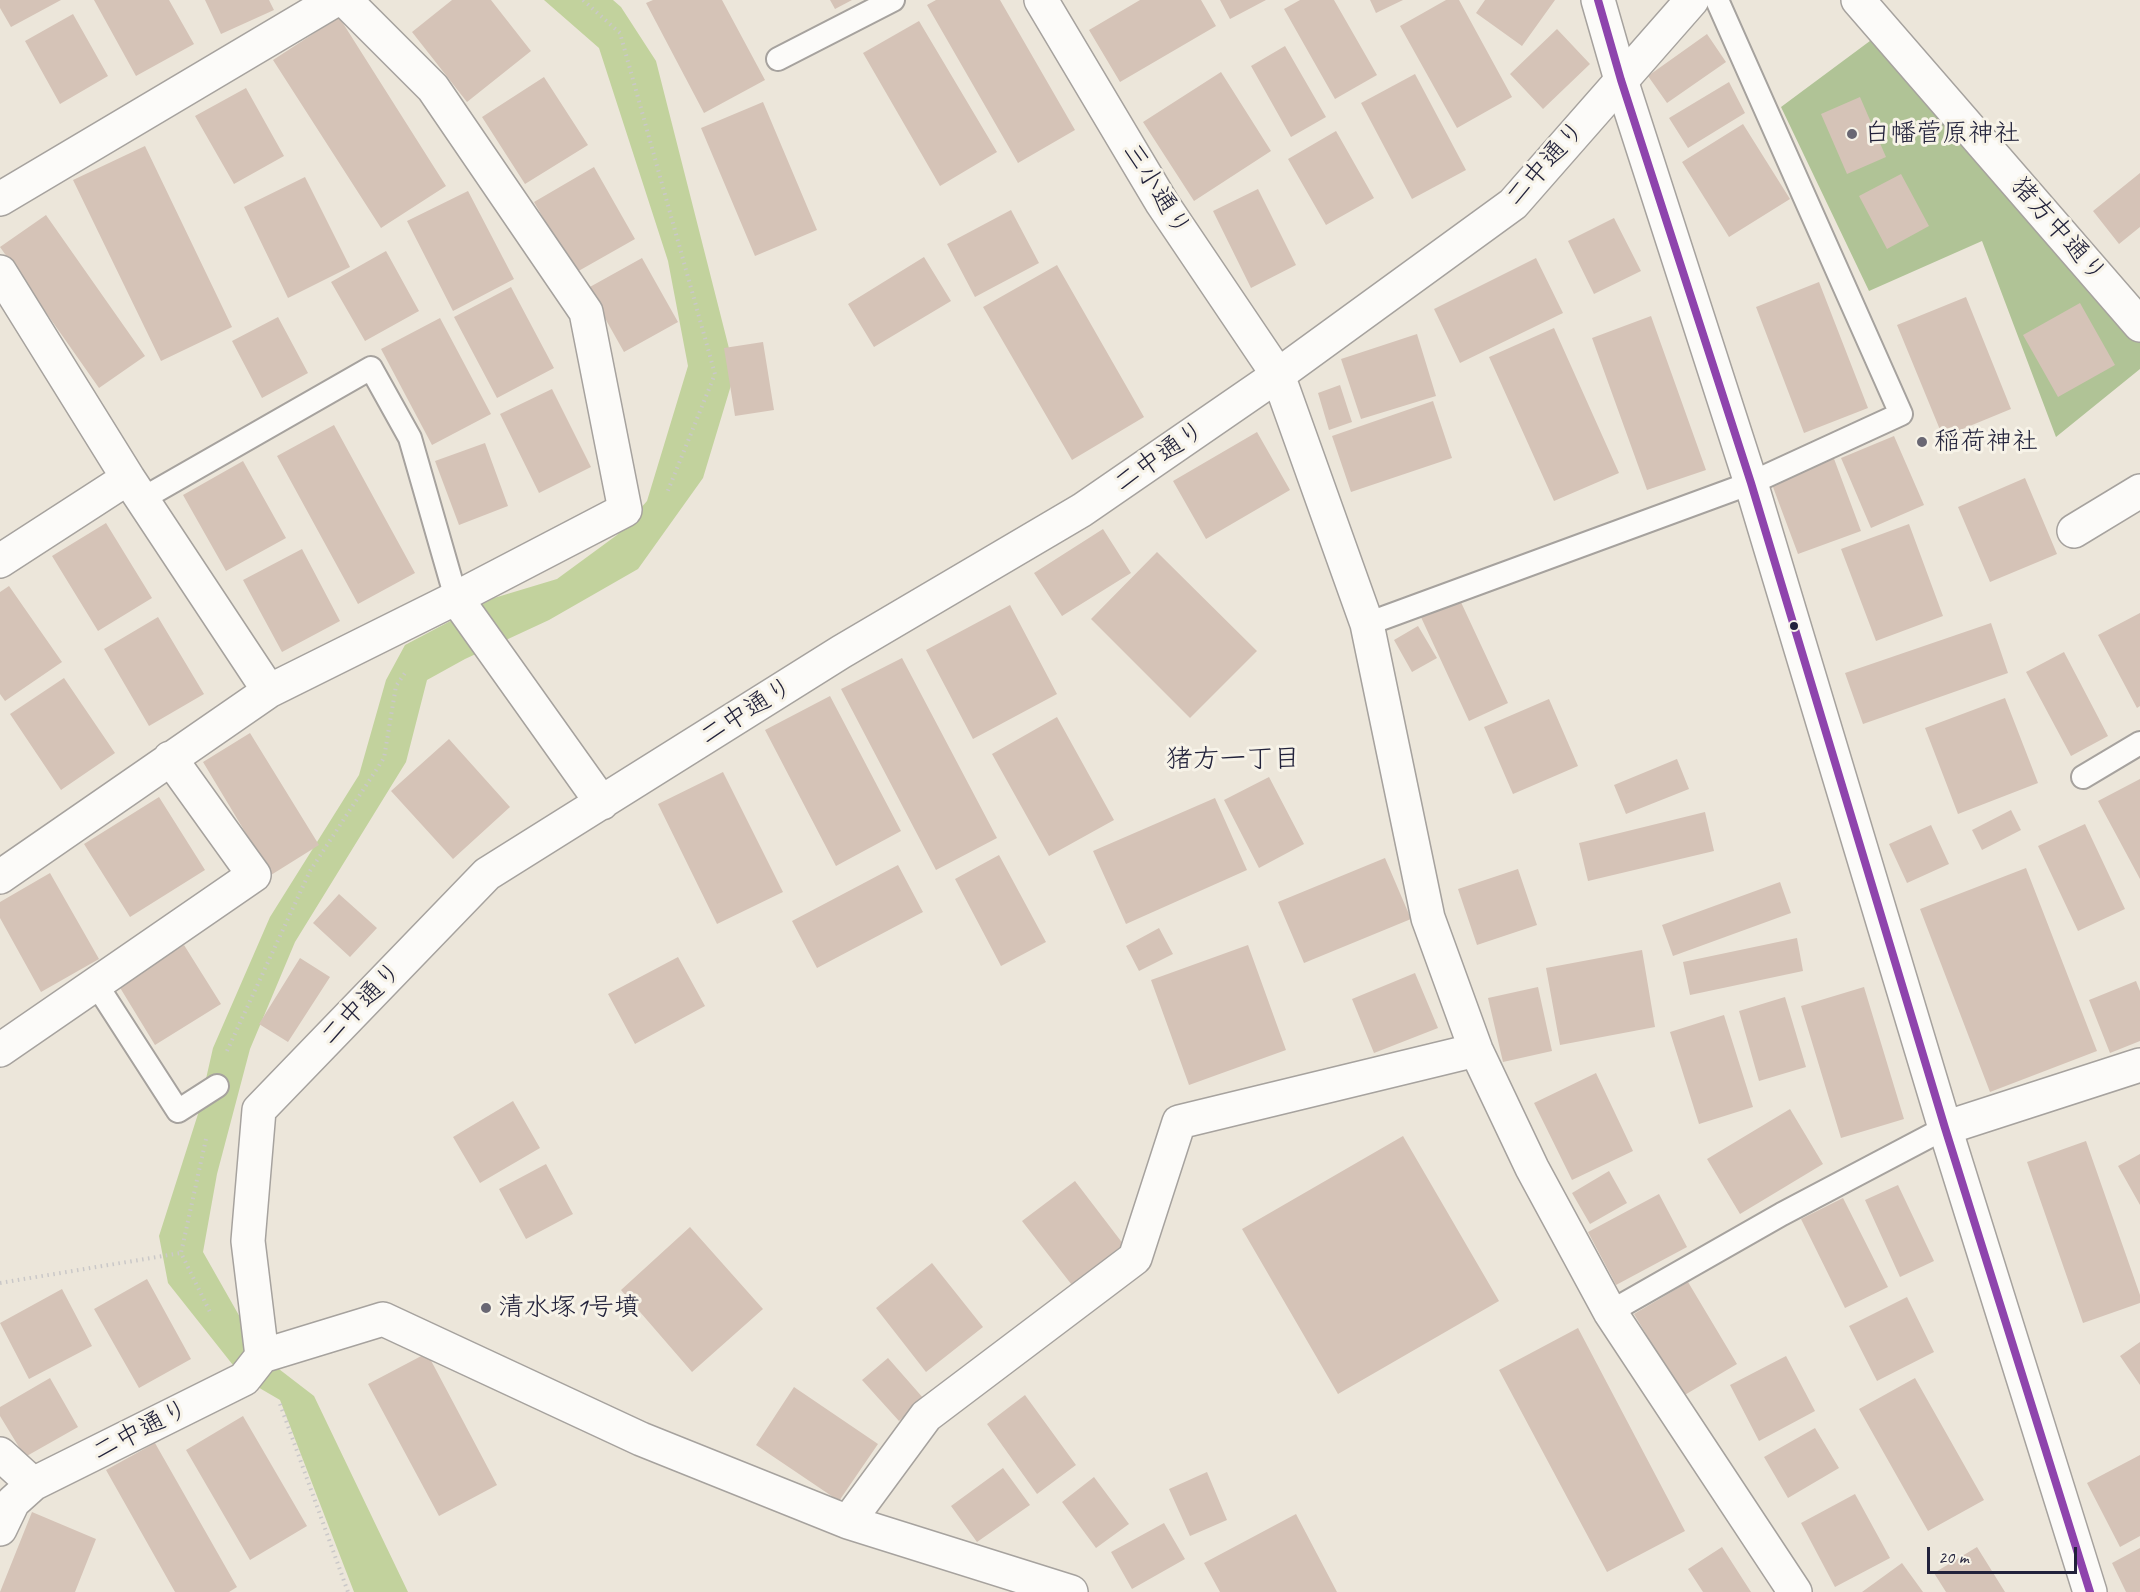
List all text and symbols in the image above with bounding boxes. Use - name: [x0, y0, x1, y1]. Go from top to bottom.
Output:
- street label: 二中通り: [1500, 115, 1592, 213]
- place label: 白幡菅原神社: [1864, 118, 2020, 150]
- marker: 白幡菅原神社: [1845, 127, 1859, 141]
- street label: 三小通り: [1115, 138, 1197, 242]
- street label: 猪方中通り: [2004, 171, 2112, 289]
- street label: 二中通り: [1108, 414, 1212, 500]
- place label: 稲荷神社: [1934, 426, 2038, 458]
- marker: 稲荷神社: [1915, 435, 1929, 449]
- unlabelled marker: [1788, 620, 1800, 632]
- street label: 二中通り: [695, 671, 799, 753]
- district label: 猪方一丁目: [1166, 744, 1300, 776]
- street label: 二中通り: [315, 956, 409, 1052]
- place label: 清水塚1号墳: [498, 1292, 640, 1324]
- marker: 清水塚1号墳: [479, 1301, 493, 1315]
- street label: 二中通り: [88, 1393, 194, 1469]
- scale bar: [1930, 1535, 2080, 1573]
- text: 20 m: [1938, 1546, 1969, 1568]

